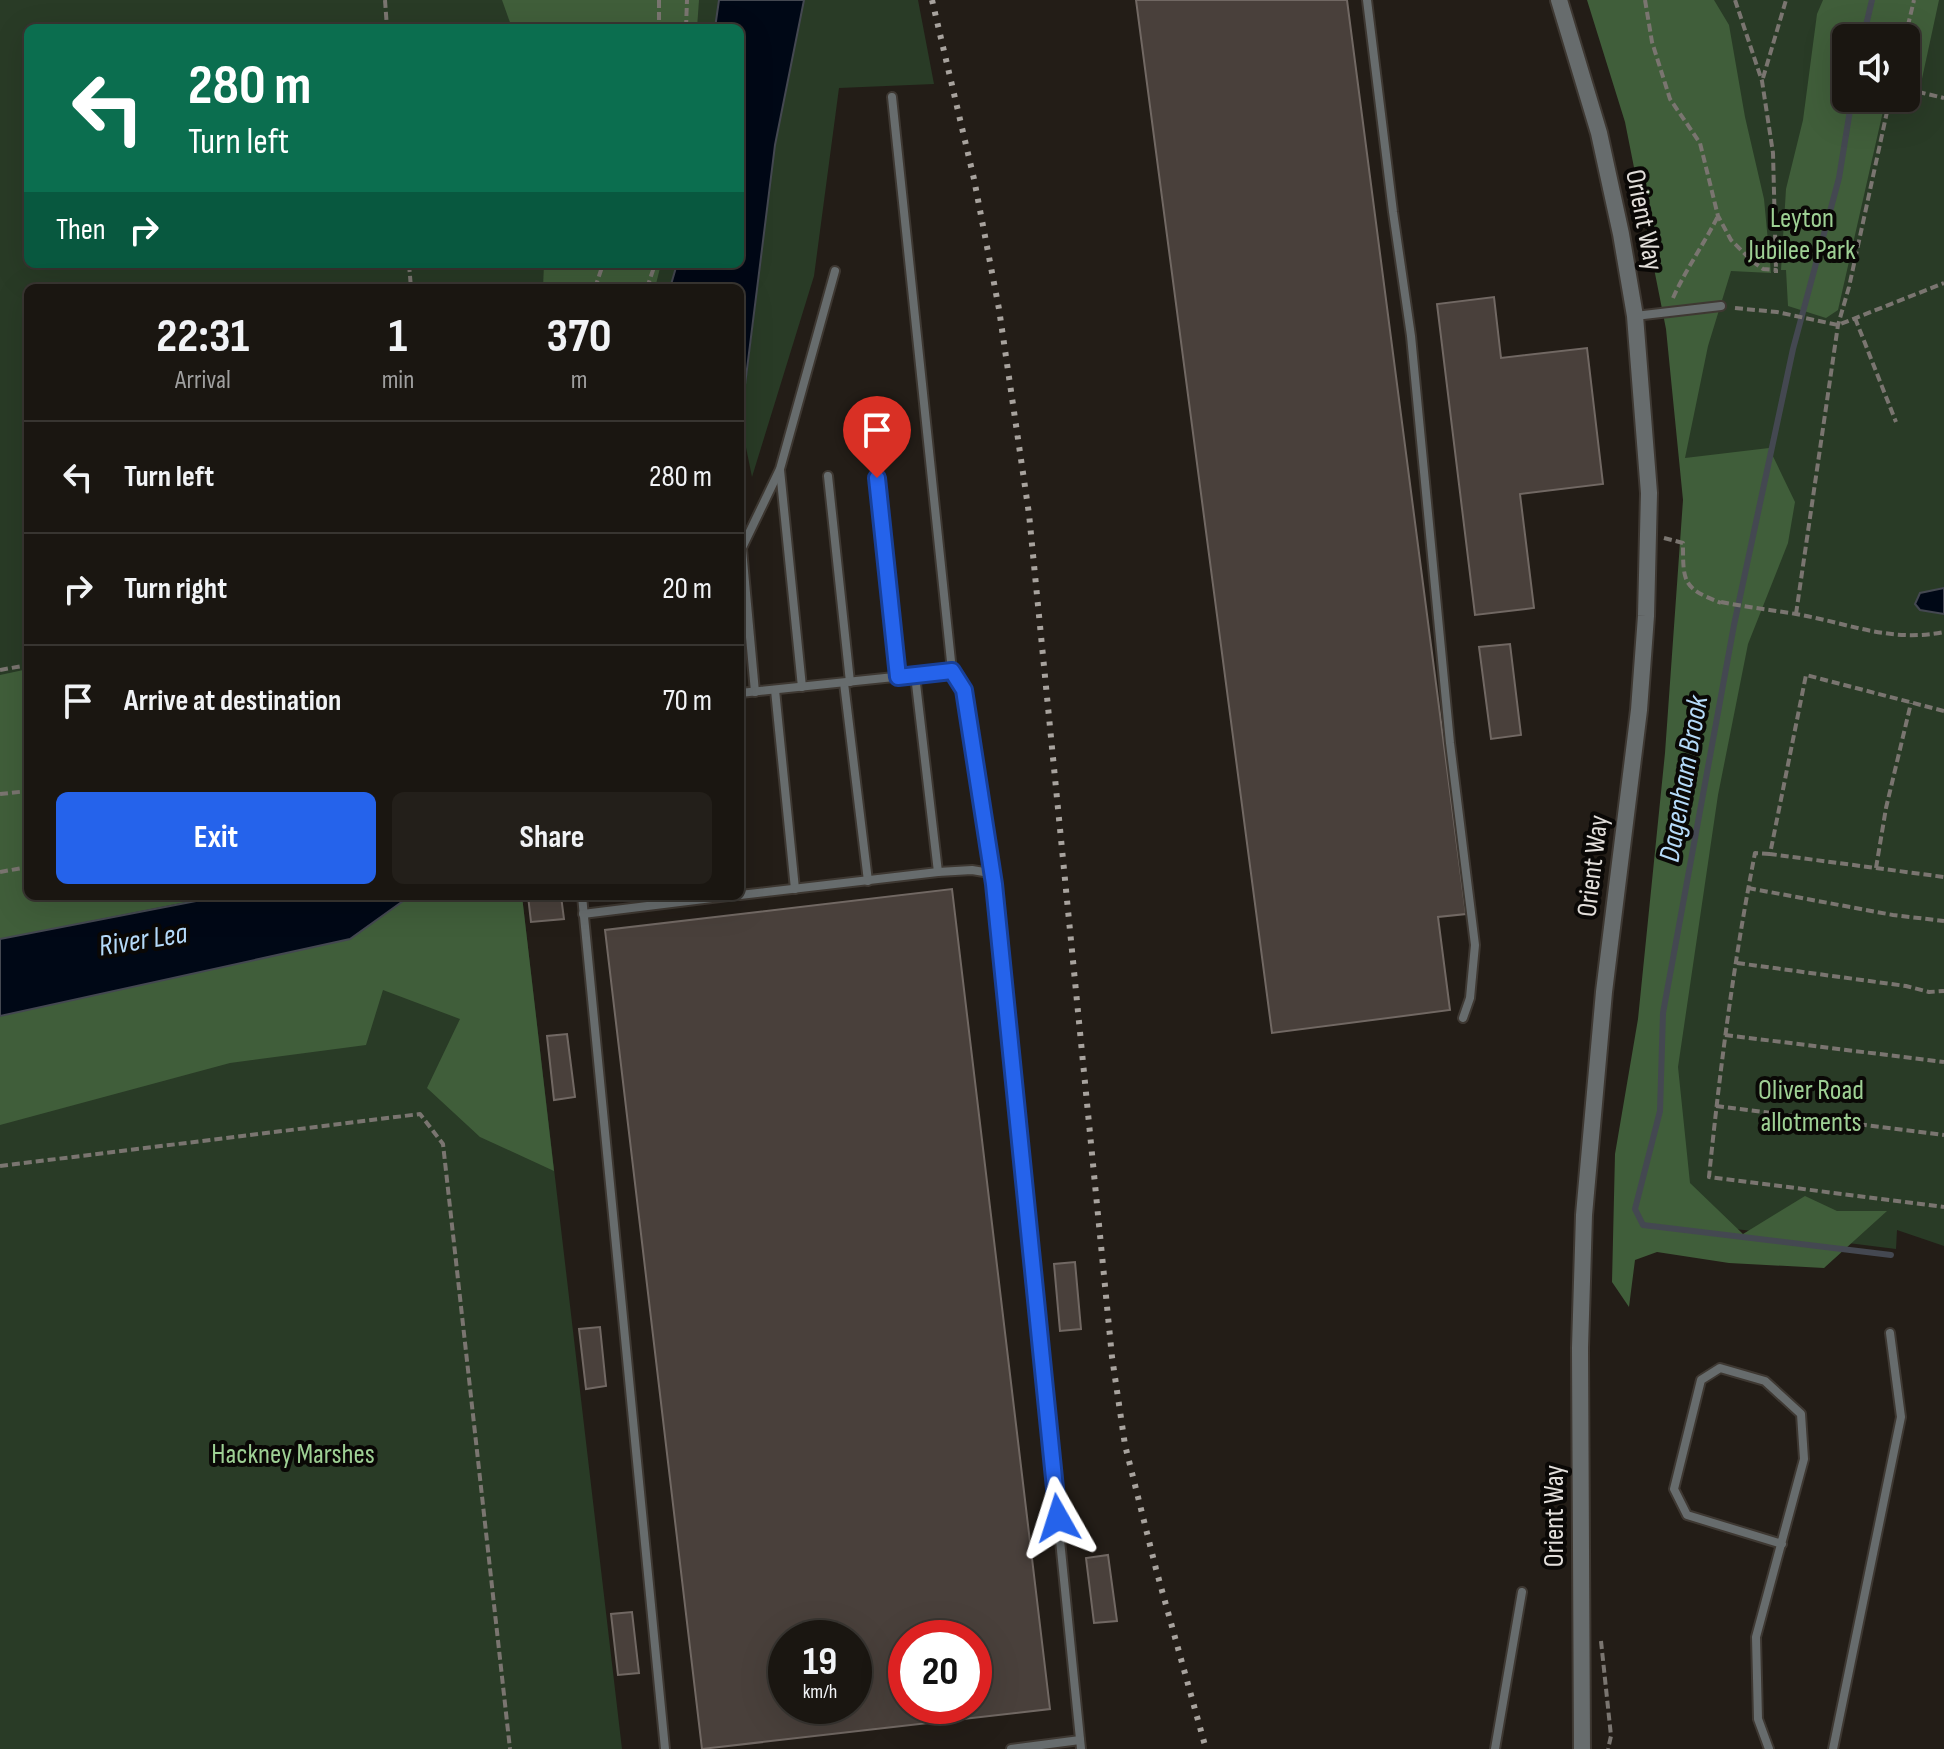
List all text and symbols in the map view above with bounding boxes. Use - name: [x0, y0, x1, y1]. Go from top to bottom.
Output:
- map controls: [1832, 24, 1920, 112]
- button: sound: [1832, 24, 1920, 112]
- text: 280 m: [188, 53, 311, 120]
- icon: left: [56, 56, 160, 160]
- text: Turn left: [188, 121, 289, 164]
- street label: Orient Way: [1618, 167, 1670, 274]
- park label: Leyton Jubilee Park: [1747, 202, 1856, 267]
- icon: right: [122, 208, 166, 252]
- text: Then: [56, 212, 106, 248]
- text: 22:31: [156, 308, 249, 365]
- text: 1: [389, 308, 407, 365]
- text: 370: [547, 308, 612, 365]
- text: Arrival: [175, 365, 231, 396]
- text: min: [382, 365, 414, 396]
- text: m: [571, 365, 588, 396]
- pin: [843, 396, 911, 478]
- icon: arrive: [855, 408, 899, 452]
- icon: left: [56, 455, 100, 499]
- text: Turn left: [124, 459, 214, 495]
- text: 280 m: [649, 459, 712, 495]
- icon: right: [56, 567, 100, 611]
- text: Turn right: [124, 571, 227, 607]
- text: 20 m: [662, 571, 712, 607]
- icon: arrive: [56, 679, 100, 723]
- text: Arrive at destination: [124, 683, 341, 719]
- text: 70 m: [663, 683, 712, 719]
- water label: Dagenham Brook: [1652, 692, 1716, 865]
- button: Exit: [56, 792, 376, 884]
- button: Share: [392, 792, 712, 884]
- street label: Orient Way: [1570, 813, 1616, 919]
- water label: River Lea: [96, 915, 190, 965]
- park label: Oliver Road allotments: [1758, 1074, 1864, 1139]
- park label: Hackney Marshes: [211, 1438, 375, 1471]
- street label: Orient Way: [1538, 1465, 1571, 1567]
- position arrow: [1016, 1476, 1100, 1560]
- speed limit sign: 20: [888, 1620, 992, 1724]
- text: 19: [803, 1638, 837, 1686]
- text: km/h: [803, 1680, 837, 1704]

